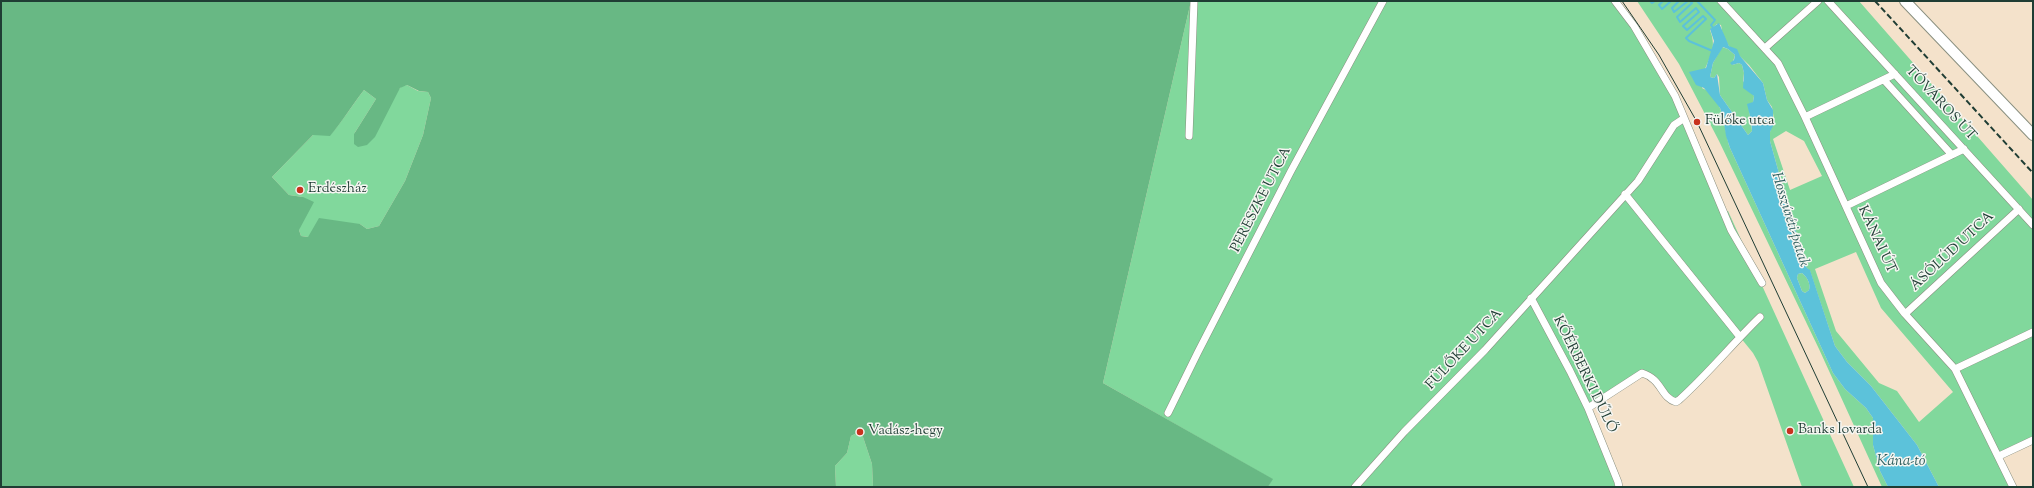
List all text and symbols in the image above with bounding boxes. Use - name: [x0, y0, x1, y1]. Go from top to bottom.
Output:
- street label: TÓVÁROS ÚT: [1901, 63, 1979, 145]
- place label: Fülőke utca: [1705, 114, 1774, 130]
- marker: Fülőke utca: [1692, 117, 1702, 127]
- street label: PERESZKE UTCA: [1228, 145, 1296, 255]
- water label: Hosszúréti-patak: [1766, 171, 1812, 269]
- place label: Erdészház: [308, 182, 367, 198]
- marker: Erdészház: [295, 185, 305, 195]
- street label: KÁNAI ÚT: [1853, 204, 1899, 276]
- street label: ÁSÓLÚD UTCA: [1908, 209, 1998, 295]
- street label: FÜLŐKE UTCA: [1423, 306, 1507, 394]
- street label: KŐÉRBERKI DŰLŐ: [1548, 314, 1620, 436]
- place label: Banks lovarda: [1798, 423, 1882, 439]
- place label: Vadász-hegy: [868, 424, 943, 440]
- marker: Banks lovarda: [1785, 426, 1795, 436]
- marker: Vadász-hegy: [855, 427, 865, 437]
- water label: Kána-tó: [1876, 453, 1926, 471]

